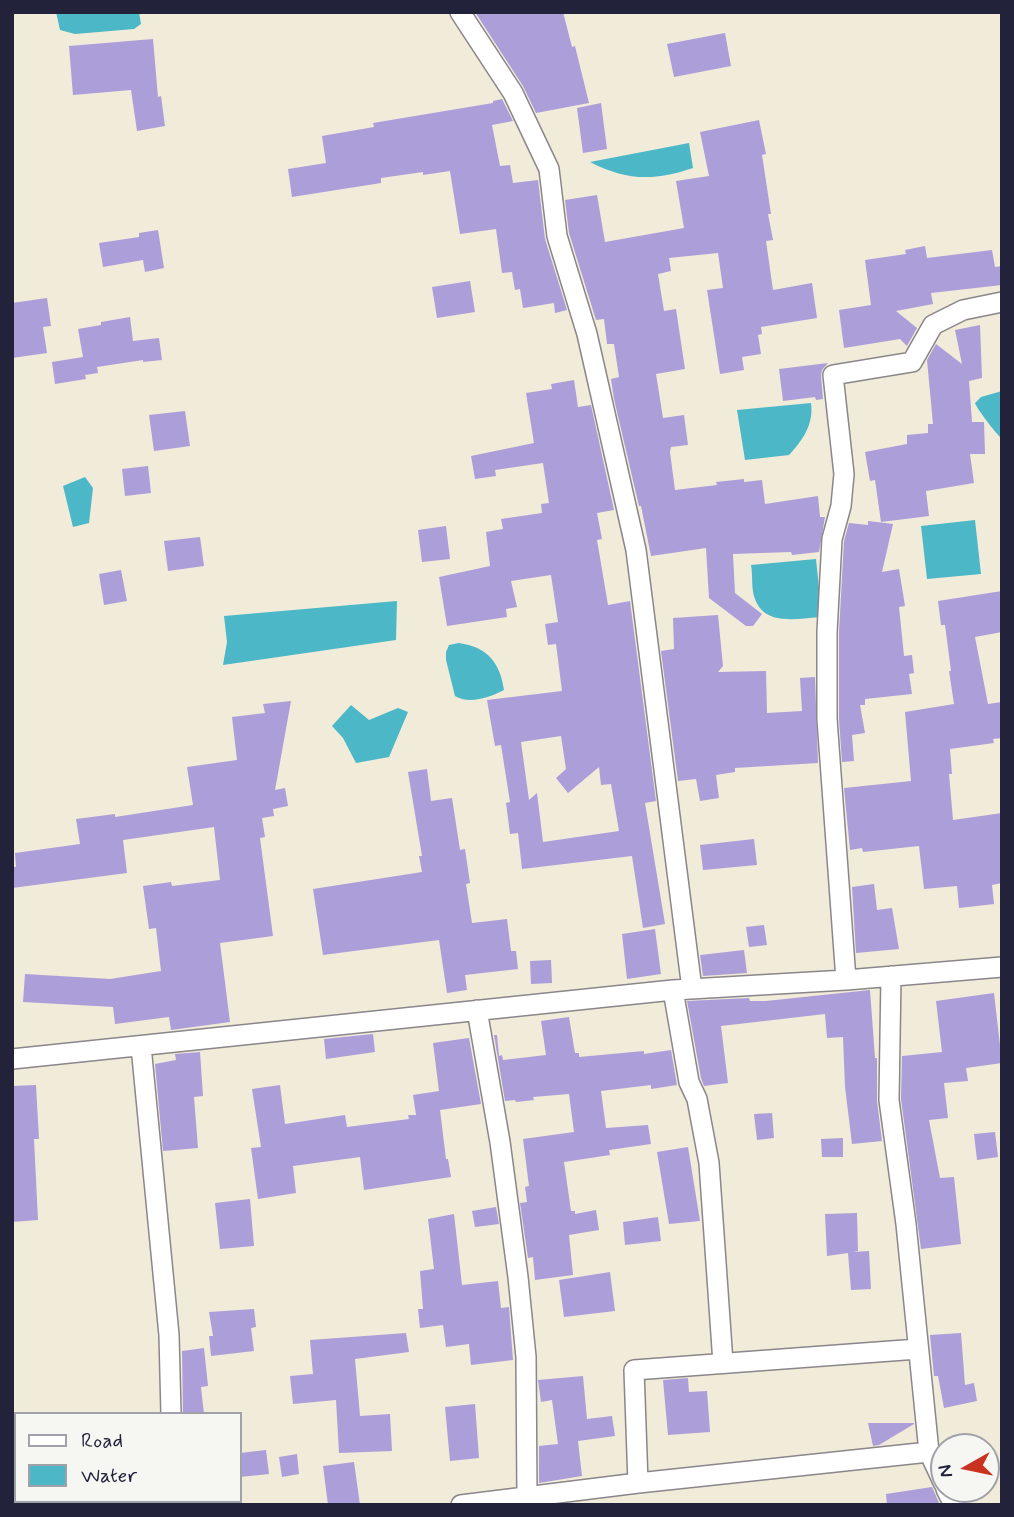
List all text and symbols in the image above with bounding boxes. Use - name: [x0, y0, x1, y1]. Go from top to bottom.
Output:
- legend: [14, 1412, 242, 1503]
- text: Road: [81, 1427, 123, 1455]
- north arrow: [930, 1433, 1000, 1503]
- text: Water: [81, 1462, 137, 1490]
- text: N: [932, 1463, 959, 1479]

